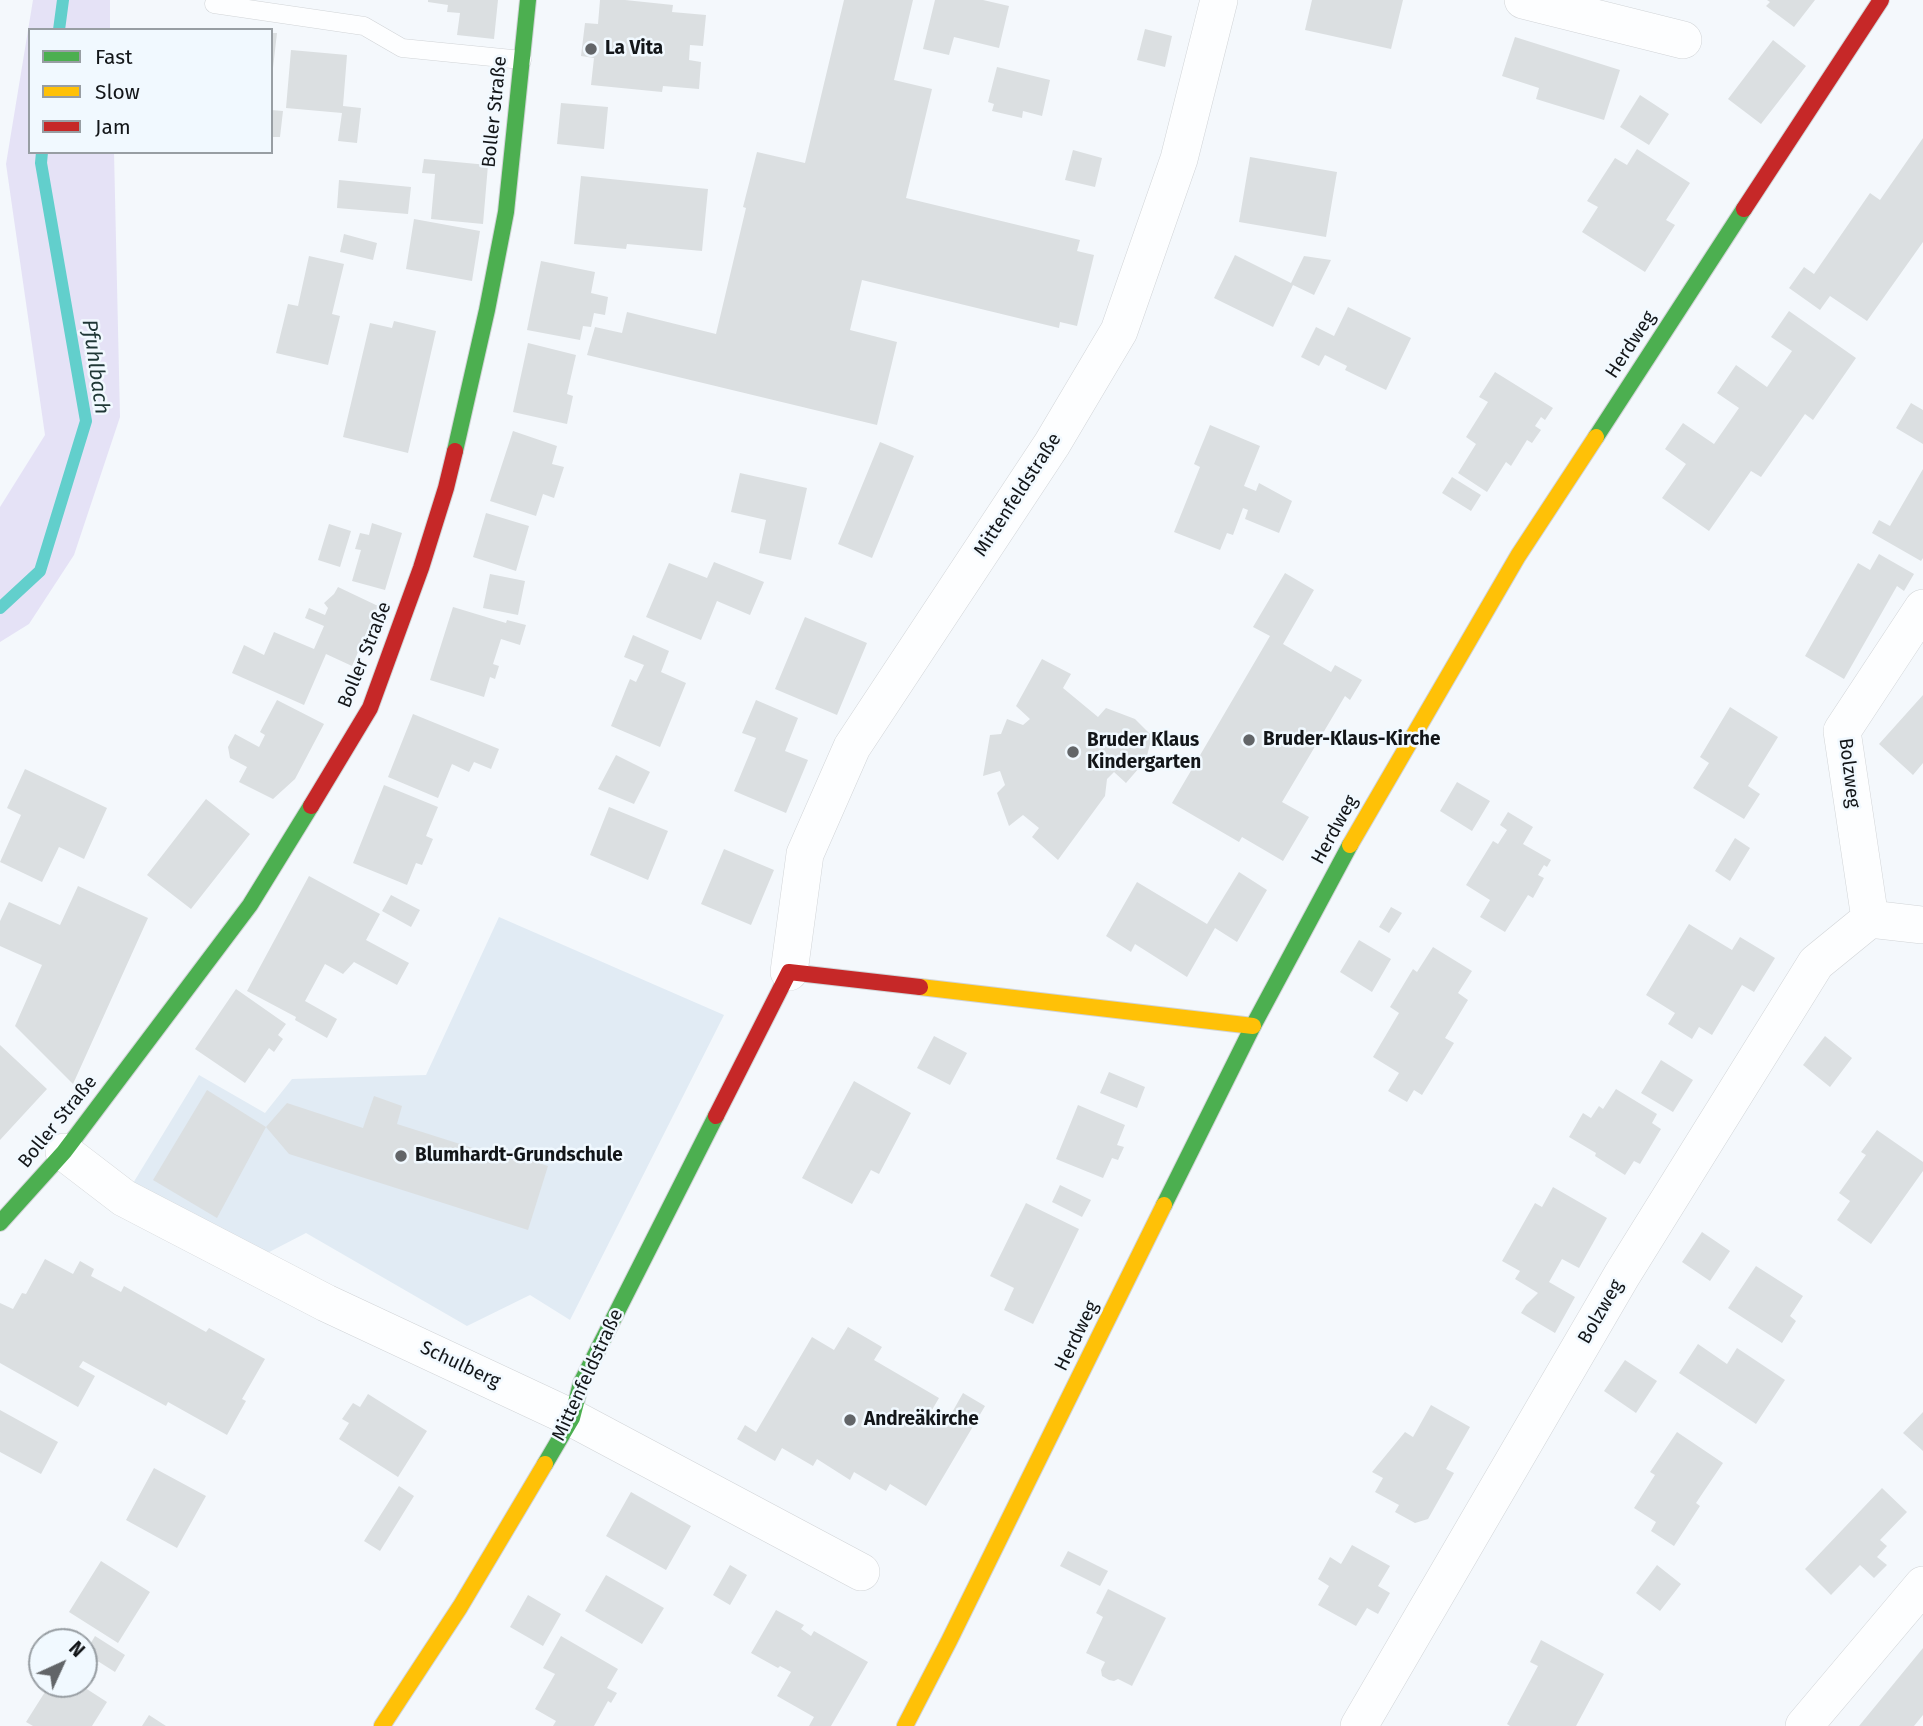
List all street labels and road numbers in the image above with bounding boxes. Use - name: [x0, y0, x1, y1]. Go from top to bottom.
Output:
- street label: Boller Straße: [478, 55, 512, 169]
- street label: Herdweg: [1601, 307, 1661, 383]
- street label: Mittenfeldstraße: [970, 429, 1066, 561]
- street label: Boller Straße: [333, 599, 397, 711]
- street label: Bolzweg: [1833, 737, 1865, 809]
- street label: Herdweg: [1307, 792, 1363, 868]
- street label: Boller Straße: [14, 1071, 102, 1173]
- street label: Bolzweg: [1573, 1276, 1629, 1348]
- street label: Herdweg: [1050, 1297, 1104, 1375]
- street label: Mittenfeldstraße: [547, 1305, 629, 1445]
- street label: Schulberg: [416, 1337, 504, 1393]

